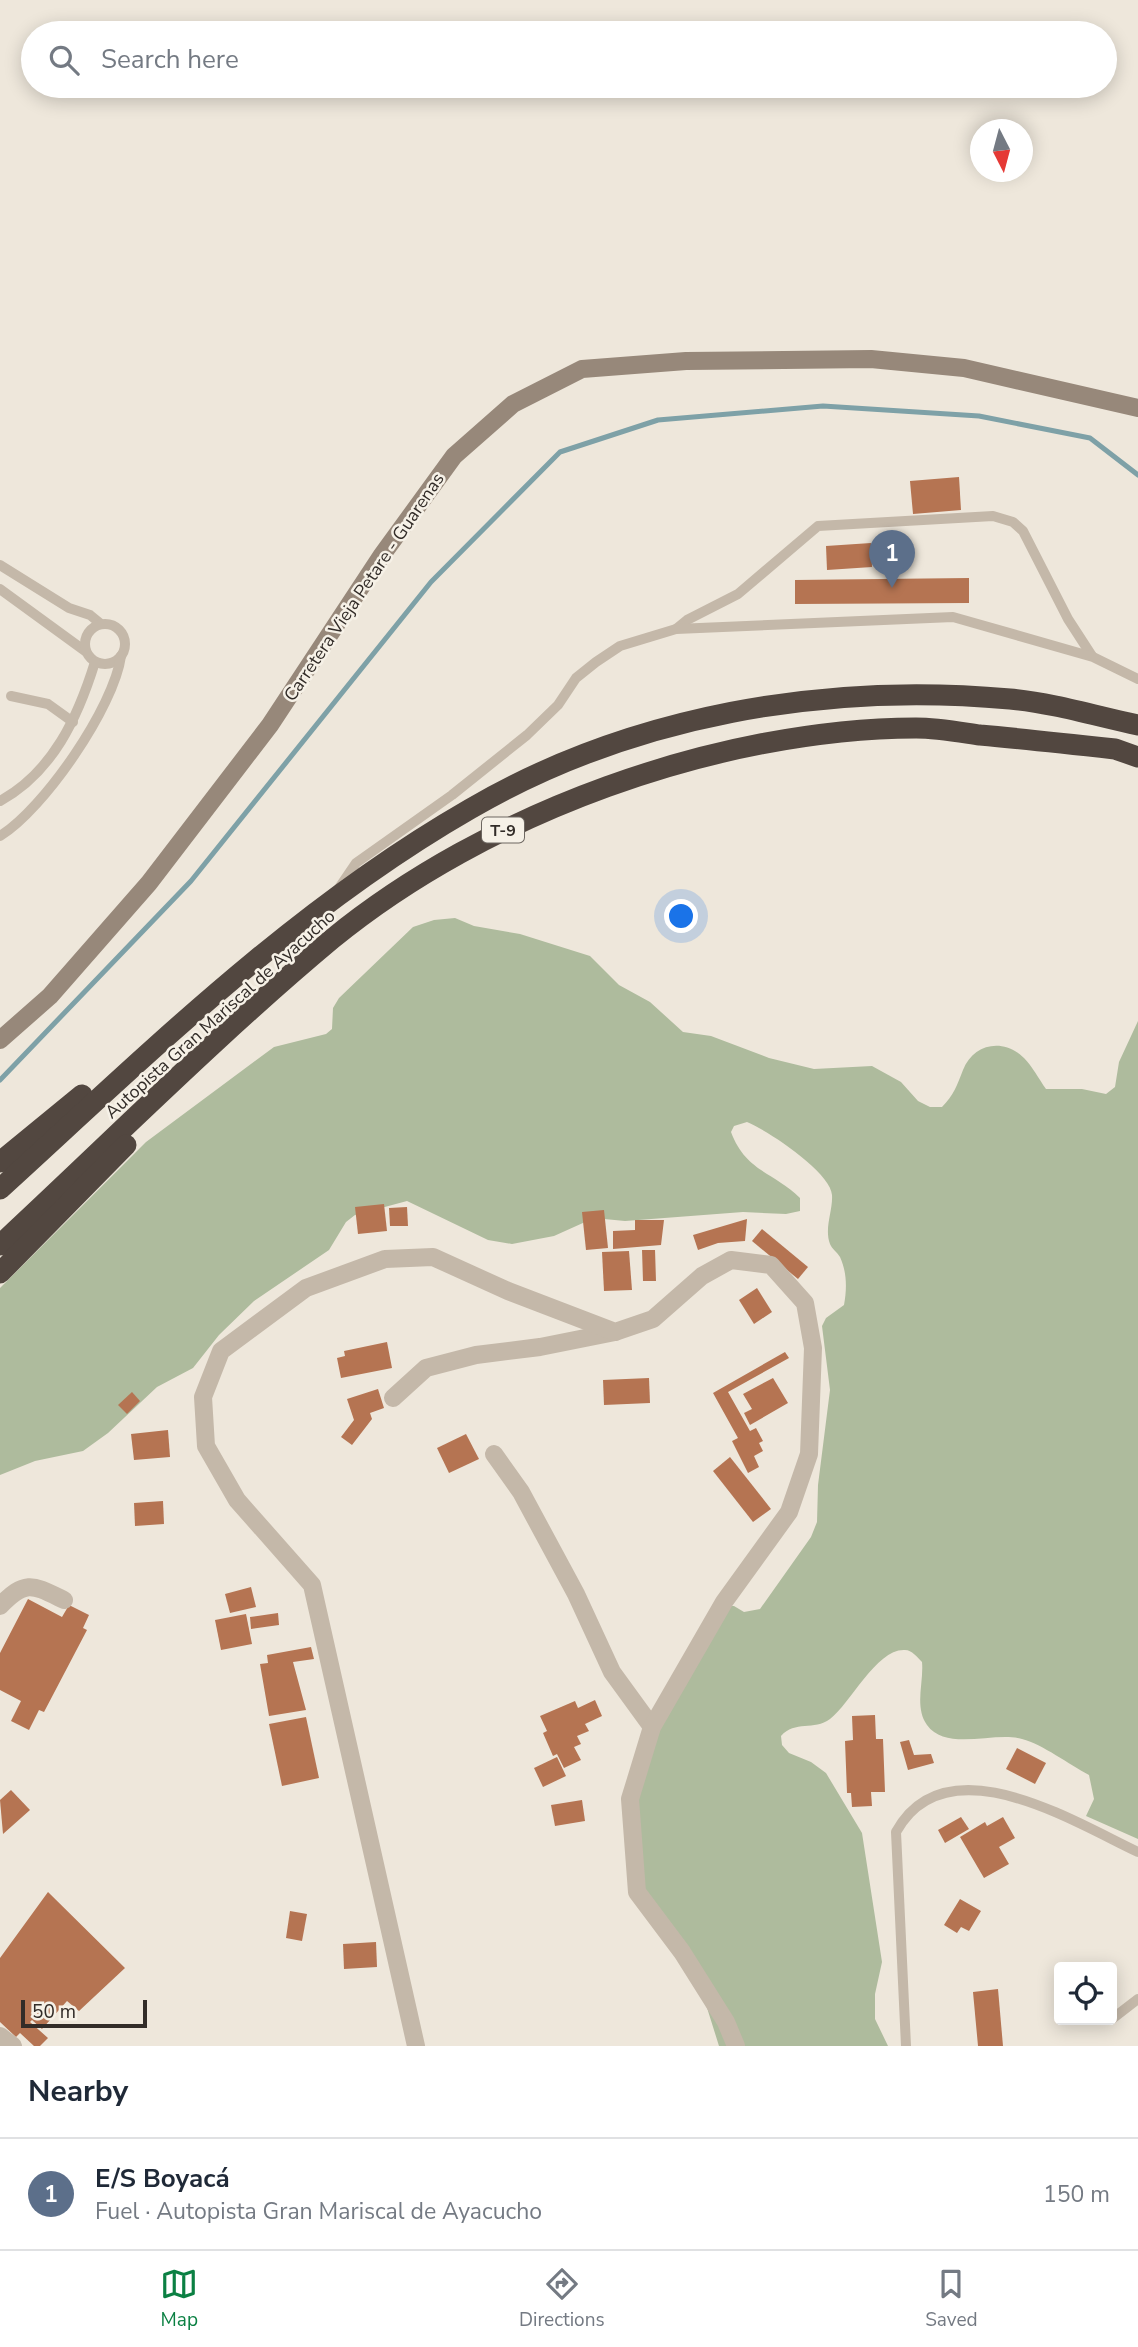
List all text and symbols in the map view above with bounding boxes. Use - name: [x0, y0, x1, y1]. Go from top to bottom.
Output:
- search box: [21, 21, 1117, 98]
- icon: search: [45, 41, 83, 79]
- text: Search here: [101, 42, 239, 77]
- north arrow: [970, 119, 1033, 182]
- street label: Carretera Vieja Petare - Guarenas: [278, 468, 450, 706]
- pin: 1: [869, 530, 915, 588]
- road number: T-9: [482, 818, 524, 842]
- your location: [664, 899, 698, 933]
- street label: Autopista Gran Mariscal de Ayacucho: [100, 904, 340, 1124]
- map controls: [1054, 1962, 1117, 2025]
- button: locate: [1054, 1962, 1117, 2025]
- scale bar: [21, 1997, 147, 2029]
- text: 50 m: [32, 1999, 76, 2025]
- text: Nearby: [28, 2071, 128, 2112]
- text: E/S Boyacá: [95, 2161, 230, 2196]
- text: 1: [44, 2179, 58, 2210]
- text: 150 m: [1043, 2179, 1110, 2210]
- text: Fuel · Autopista Gran Mariscal de Ayacucho: [95, 2196, 542, 2227]
- tab: Map: [160, 2265, 198, 2333]
- tab: Directions: [519, 2265, 605, 2333]
- tab: Saved: [925, 2265, 978, 2333]

